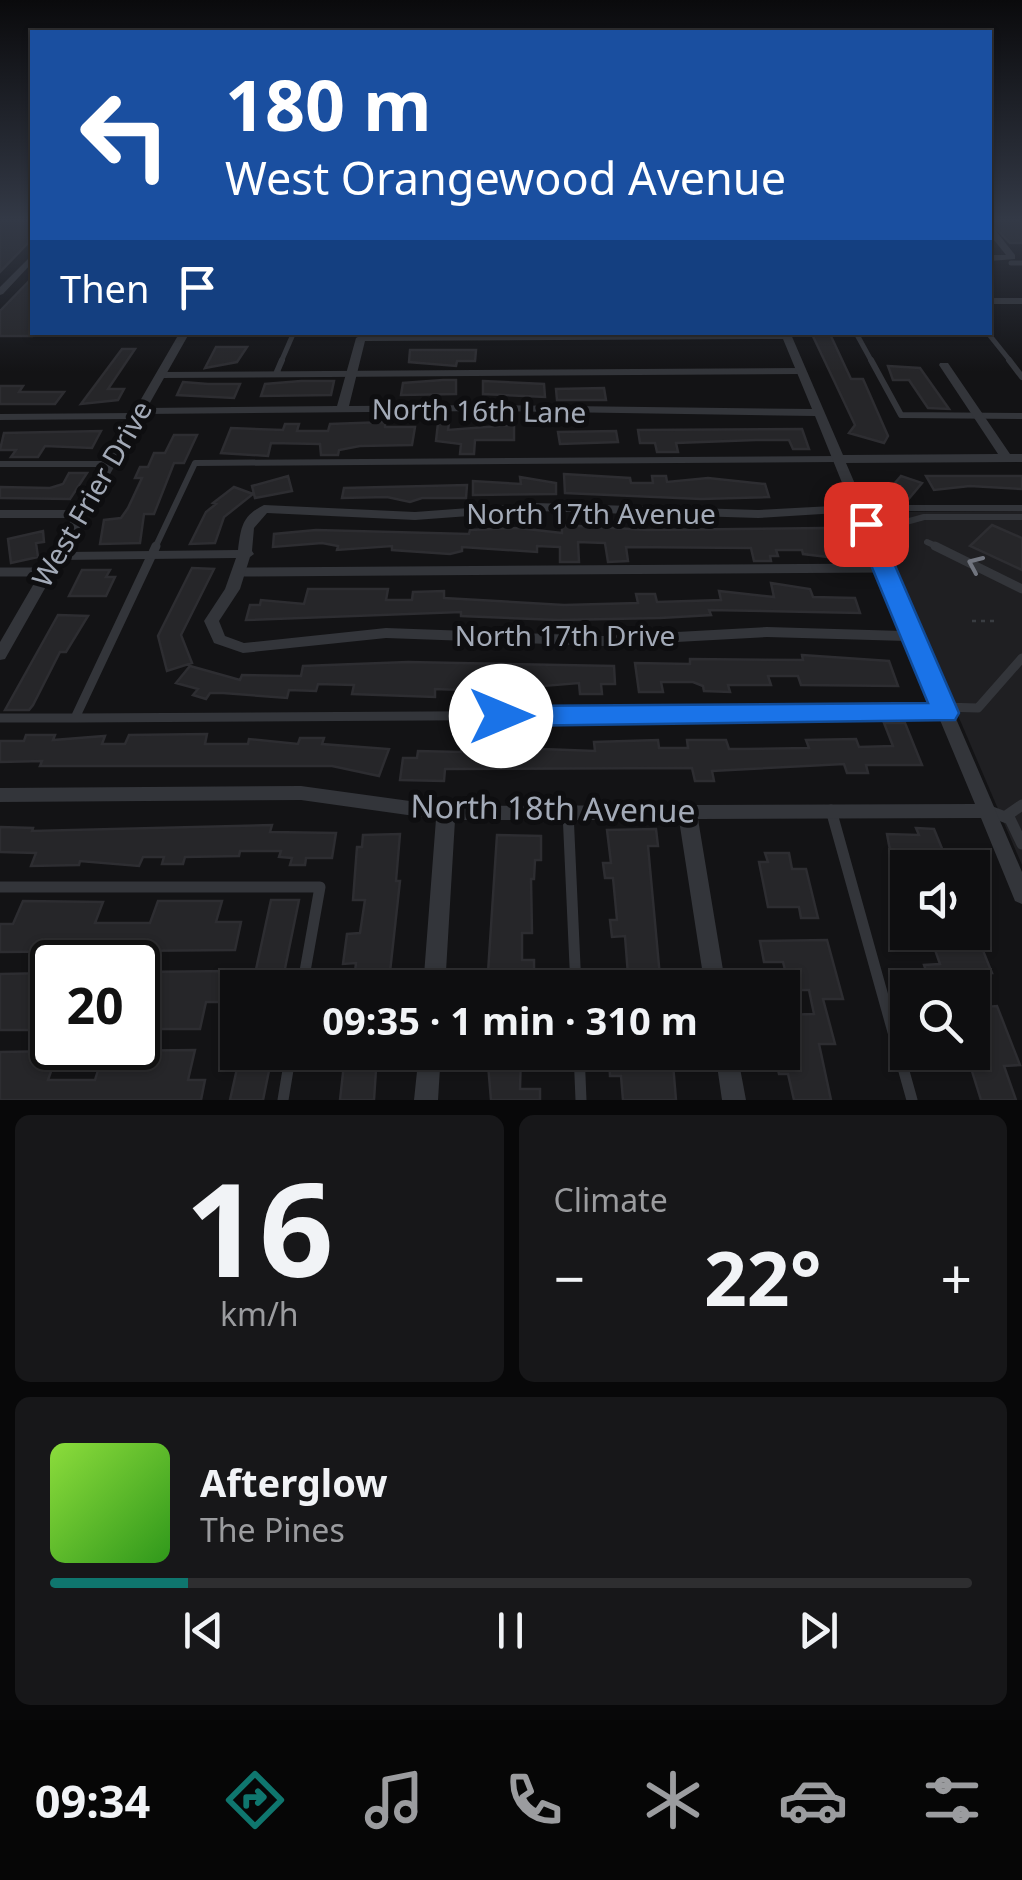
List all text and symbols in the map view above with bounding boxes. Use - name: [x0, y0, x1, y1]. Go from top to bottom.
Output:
- text: 180 m: [225, 56, 432, 152]
- icon: left: [60, 70, 190, 200]
- text: West Orangewood Avenue: [225, 147, 786, 208]
- icon: arrive: [170, 260, 225, 315]
- text: Then: [60, 262, 150, 314]
- street label: North 16th Lane: [371, 389, 587, 431]
- street label: West Frier Drive: [22, 393, 160, 594]
- pin: [824, 482, 909, 567]
- street label: North 17th Avenue: [466, 494, 716, 532]
- icon: arrive: [839, 497, 894, 552]
- one-way arrow: [967, 556, 985, 576]
- street label: North 17th Drive: [455, 616, 675, 654]
- position arrow: [449, 664, 553, 768]
- street label: North 18th Avenue: [410, 784, 696, 831]
- map controls: [890, 850, 990, 1070]
- button: sound: [890, 850, 990, 950]
- speed limit sign: 20: [30, 940, 160, 1070]
- button: search: [890, 970, 990, 1070]
- text: 09:35 · 1 min · 310 m: [322, 994, 698, 1046]
- text: 16: [185, 1138, 334, 1315]
- text: Climate: [554, 1178, 668, 1221]
- text: 22°: [704, 1226, 822, 1328]
- text: −: [554, 1240, 585, 1315]
- text: +: [941, 1240, 972, 1315]
- text: km/h: [220, 1292, 299, 1335]
- text: Afterglow: [200, 1456, 388, 1508]
- text: The Pines: [200, 1508, 345, 1551]
- icon: previous: [176, 1603, 231, 1658]
- icon: pause: [483, 1603, 538, 1658]
- icon: next: [791, 1603, 846, 1658]
- icon: directions: [220, 1765, 290, 1835]
- icon: music: [359, 1765, 429, 1835]
- icon: phone: [499, 1765, 569, 1835]
- icon: climate: [638, 1765, 708, 1835]
- icon: car: [778, 1765, 848, 1835]
- icon: filters: [917, 1765, 987, 1835]
- text: 09:34: [35, 1770, 150, 1831]

